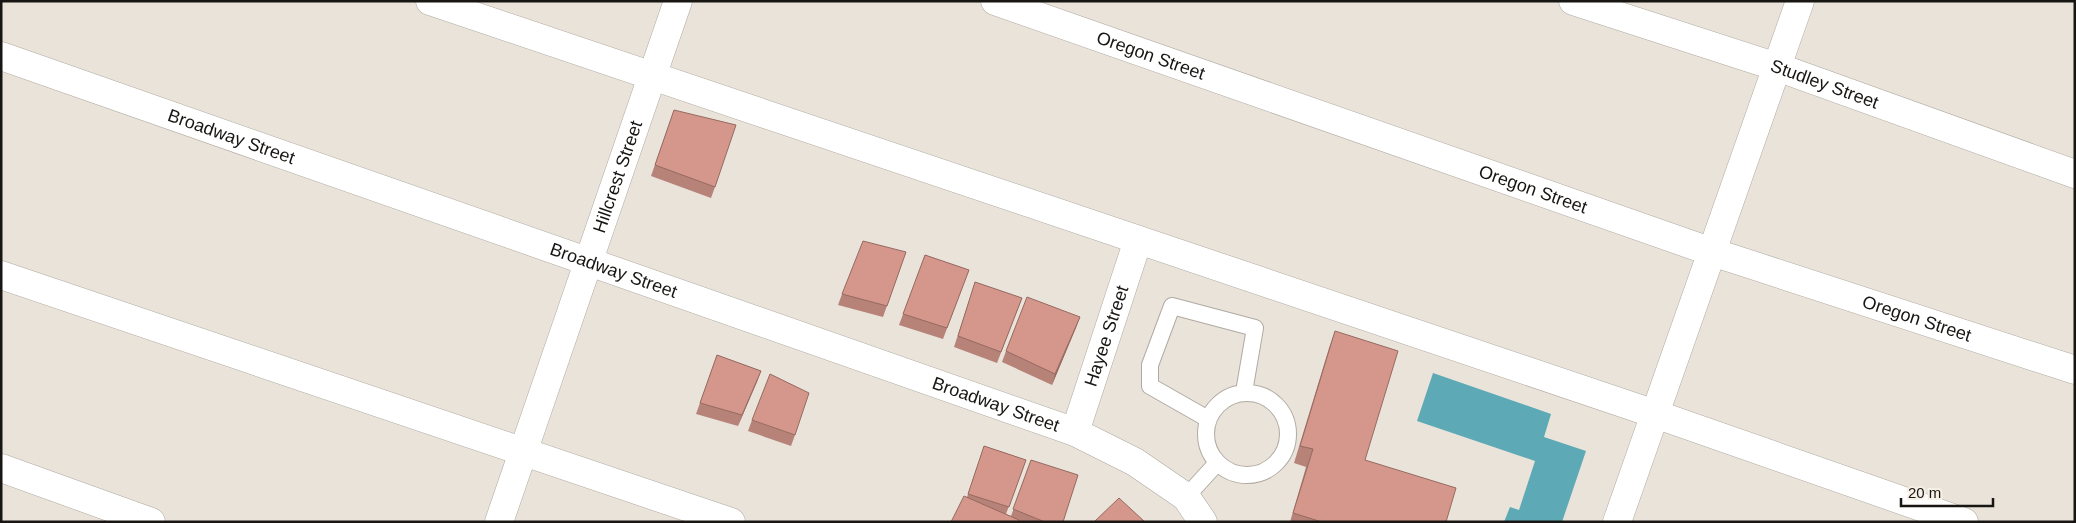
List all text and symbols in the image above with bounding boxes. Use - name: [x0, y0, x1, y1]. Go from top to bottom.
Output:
- street label: Oregon Street: [1094, 27, 1207, 84]
- street label: Studley Street: [1768, 56, 1881, 113]
- street label: Broadway Street: [165, 105, 297, 168]
- street label: Hillcrest Street: [589, 118, 646, 235]
- street label: Oregon Street: [1476, 161, 1590, 217]
- street label: Broadway Street: [547, 239, 680, 302]
- street label: Hayee Street: [1081, 283, 1132, 389]
- street label: Oregon Street: [1860, 292, 1974, 346]
- street label: Broadway Street: [930, 373, 1062, 436]
- scale bar: [1901, 476, 1994, 508]
- text: 20 m: [1908, 484, 1941, 501]

